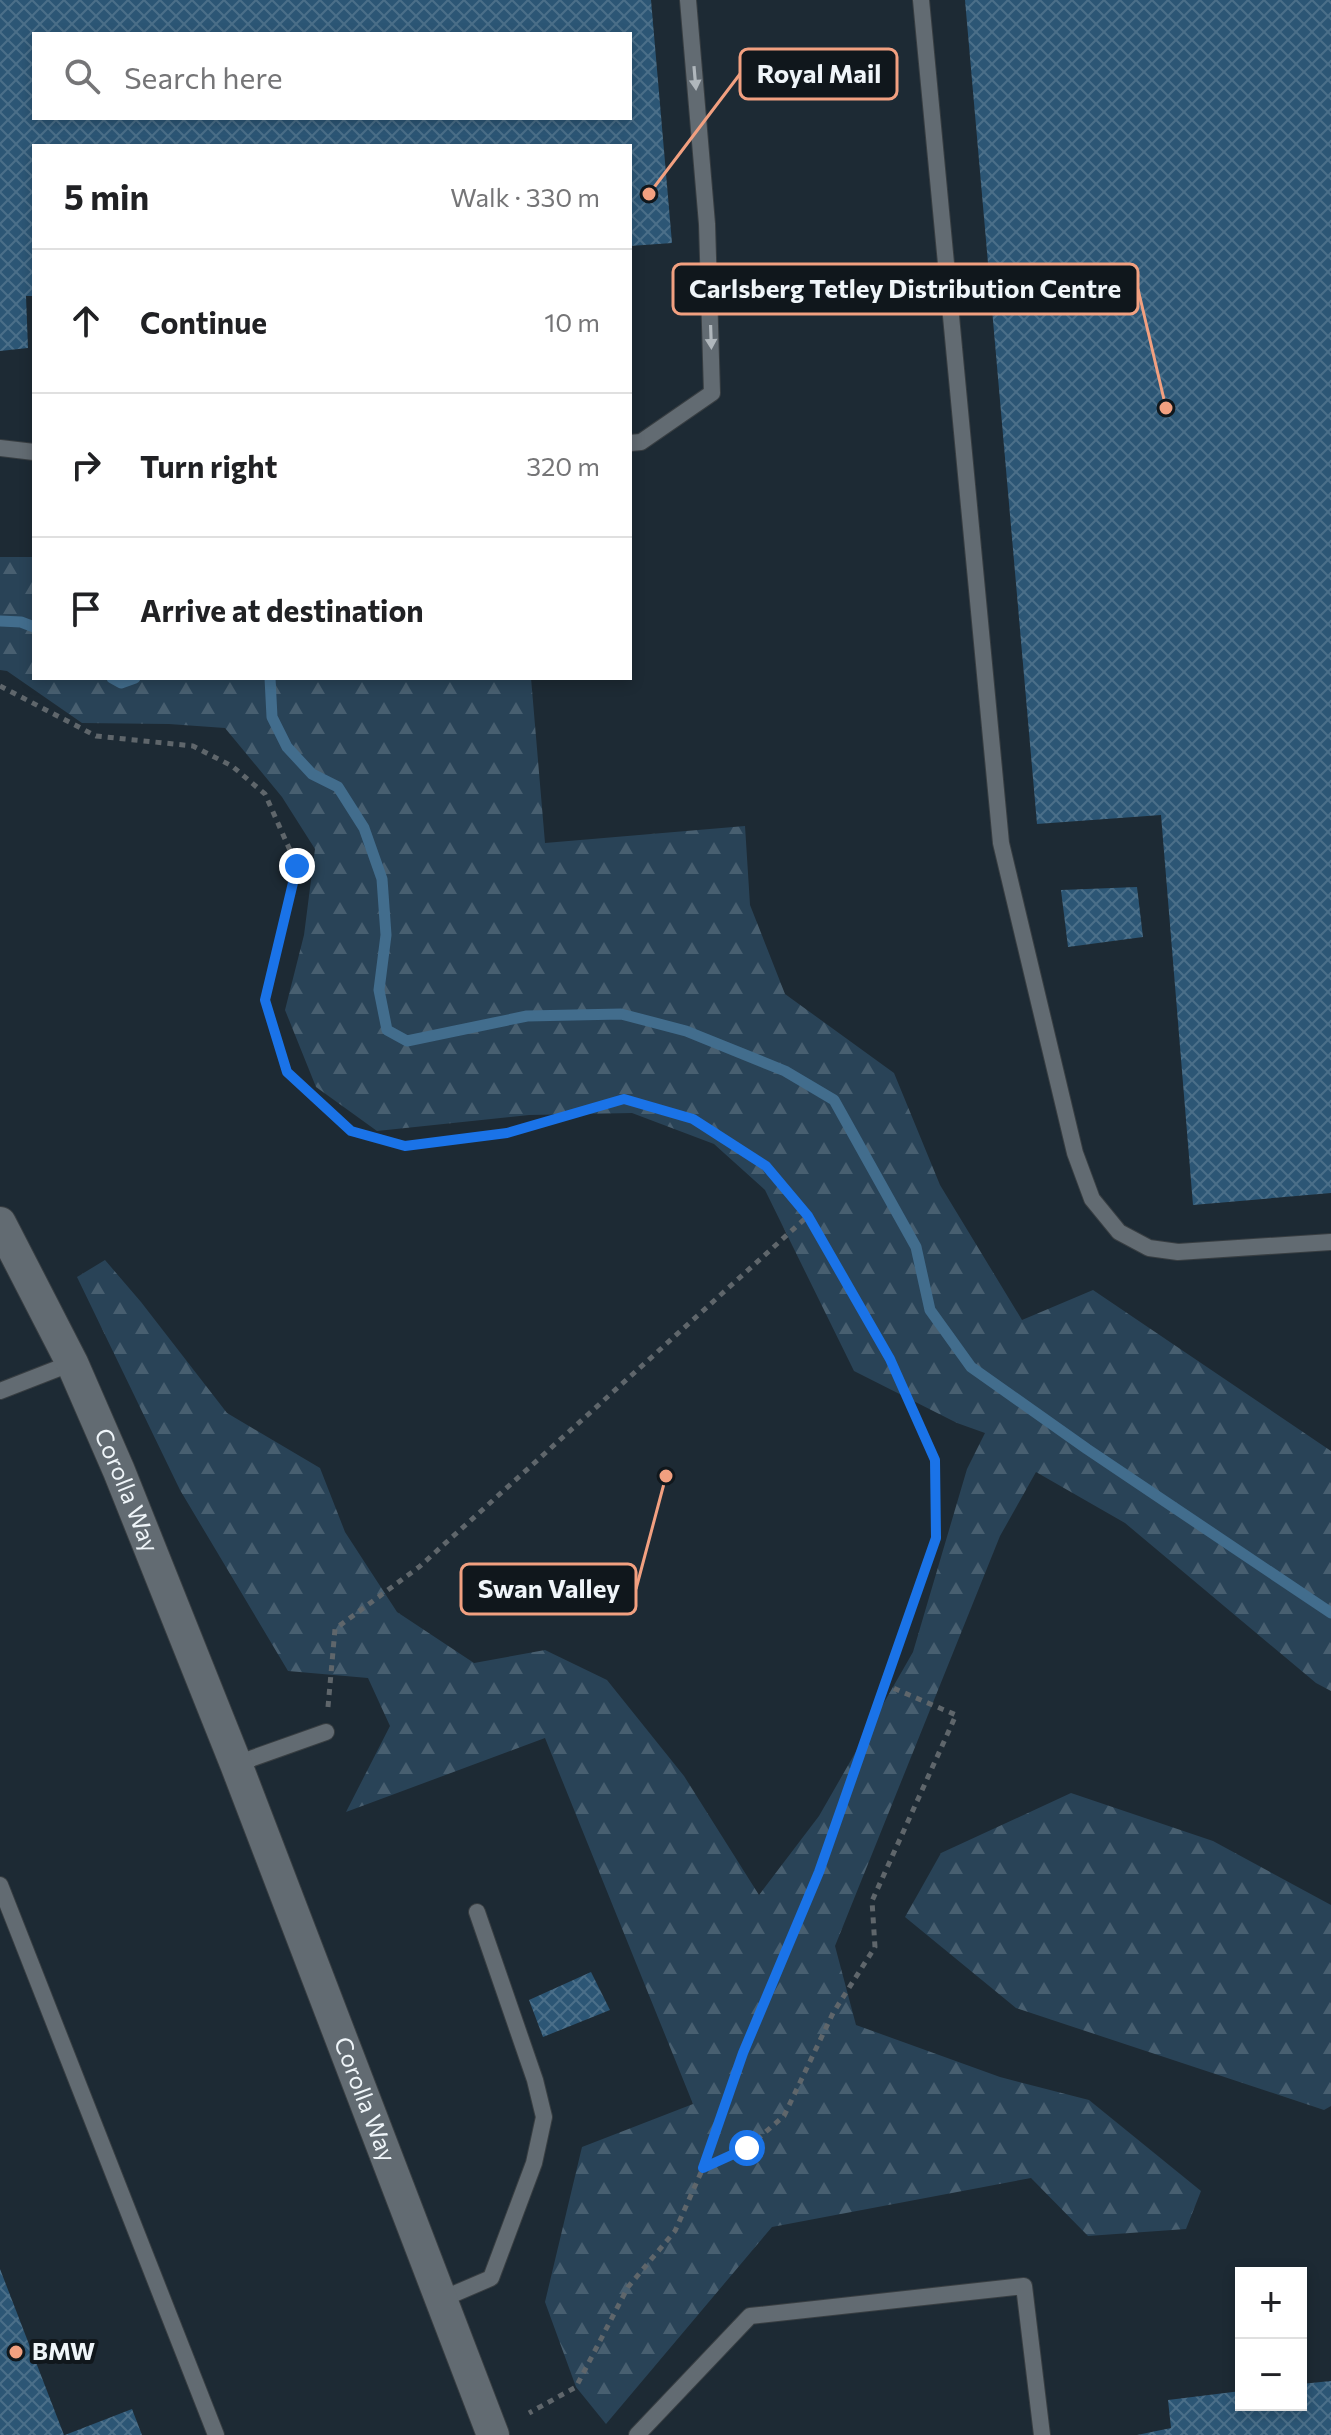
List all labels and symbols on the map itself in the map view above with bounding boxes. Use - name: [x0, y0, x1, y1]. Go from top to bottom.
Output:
- callout: Royal Mail: [740, 49, 897, 99]
- text: Royal Mail: [757, 57, 881, 88]
- one-way arrow: [689, 66, 702, 91]
- callout: Carlsberg Tetley Distribution Centre: [673, 264, 1138, 314]
- text: Carlsberg Tetley Distribution Centre: [689, 272, 1121, 303]
- one-way arrow: [704, 325, 717, 350]
- route end: [279, 848, 315, 884]
- street label: Corolla Way: [89, 1423, 166, 1556]
- callout: Swan Valley: [461, 1564, 636, 1614]
- text: Swan Valley: [478, 1572, 620, 1603]
- street label: Corolla Way: [329, 2032, 403, 2166]
- route start: [729, 2130, 765, 2166]
- place label: BMW: [32, 2336, 95, 2365]
- marker: BMW: [7, 2343, 25, 2361]

